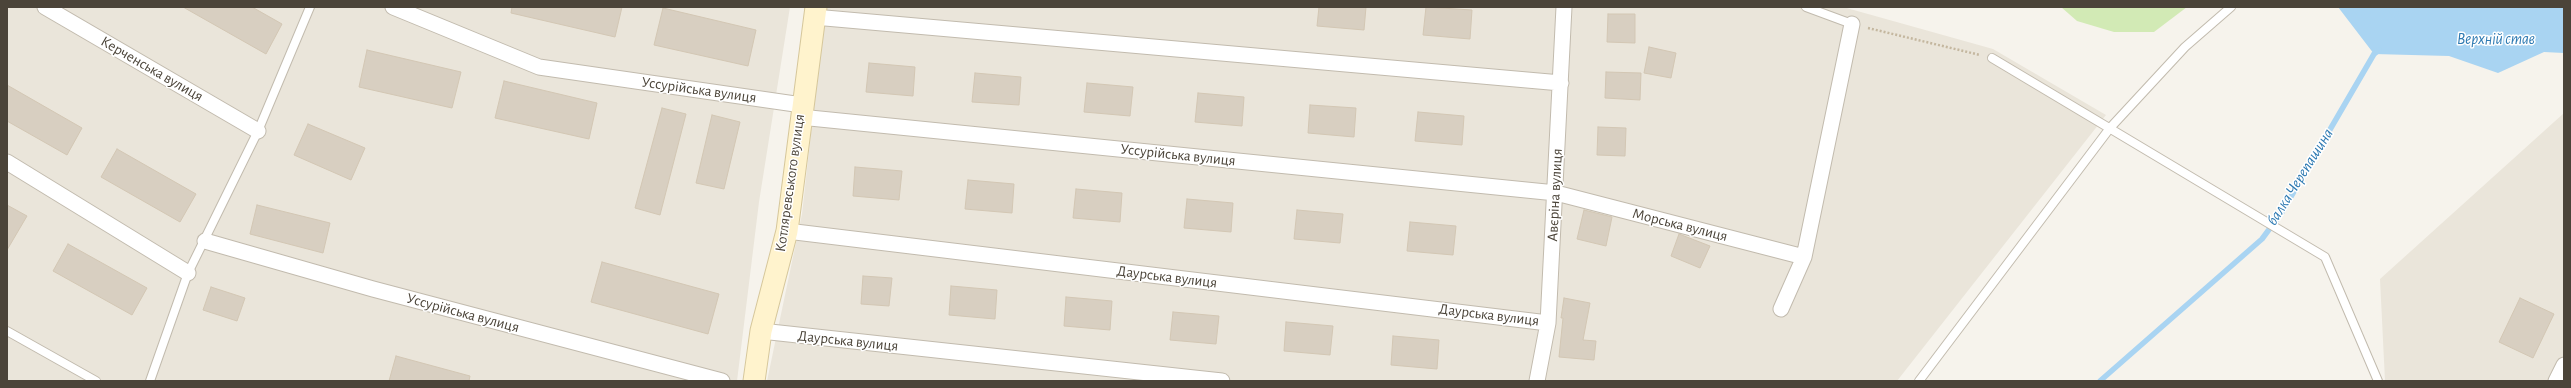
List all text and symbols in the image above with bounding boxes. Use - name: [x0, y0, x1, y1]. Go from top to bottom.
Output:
- water label: Верхній став: [2457, 29, 2535, 49]
- street label: Керченська вулиця: [98, 32, 206, 106]
- street label: Уссурійська вулиця: [640, 73, 758, 107]
- street label: Котляревського вулиця: [771, 113, 809, 253]
- water label: балка Черепашина: [2263, 125, 2337, 229]
- street label: Уссурійська вулиця: [1119, 140, 1237, 170]
- street label: Авєріна вулиця: [1544, 148, 1566, 242]
- street label: Морська вулиця: [1630, 204, 1730, 246]
- street label: Даурська вулиця: [1116, 262, 1218, 292]
- street label: Уссурійська вулиця: [405, 289, 521, 337]
- street label: Даурська вулиця: [1438, 300, 1540, 330]
- street label: Даурська вулиця: [797, 327, 899, 355]

